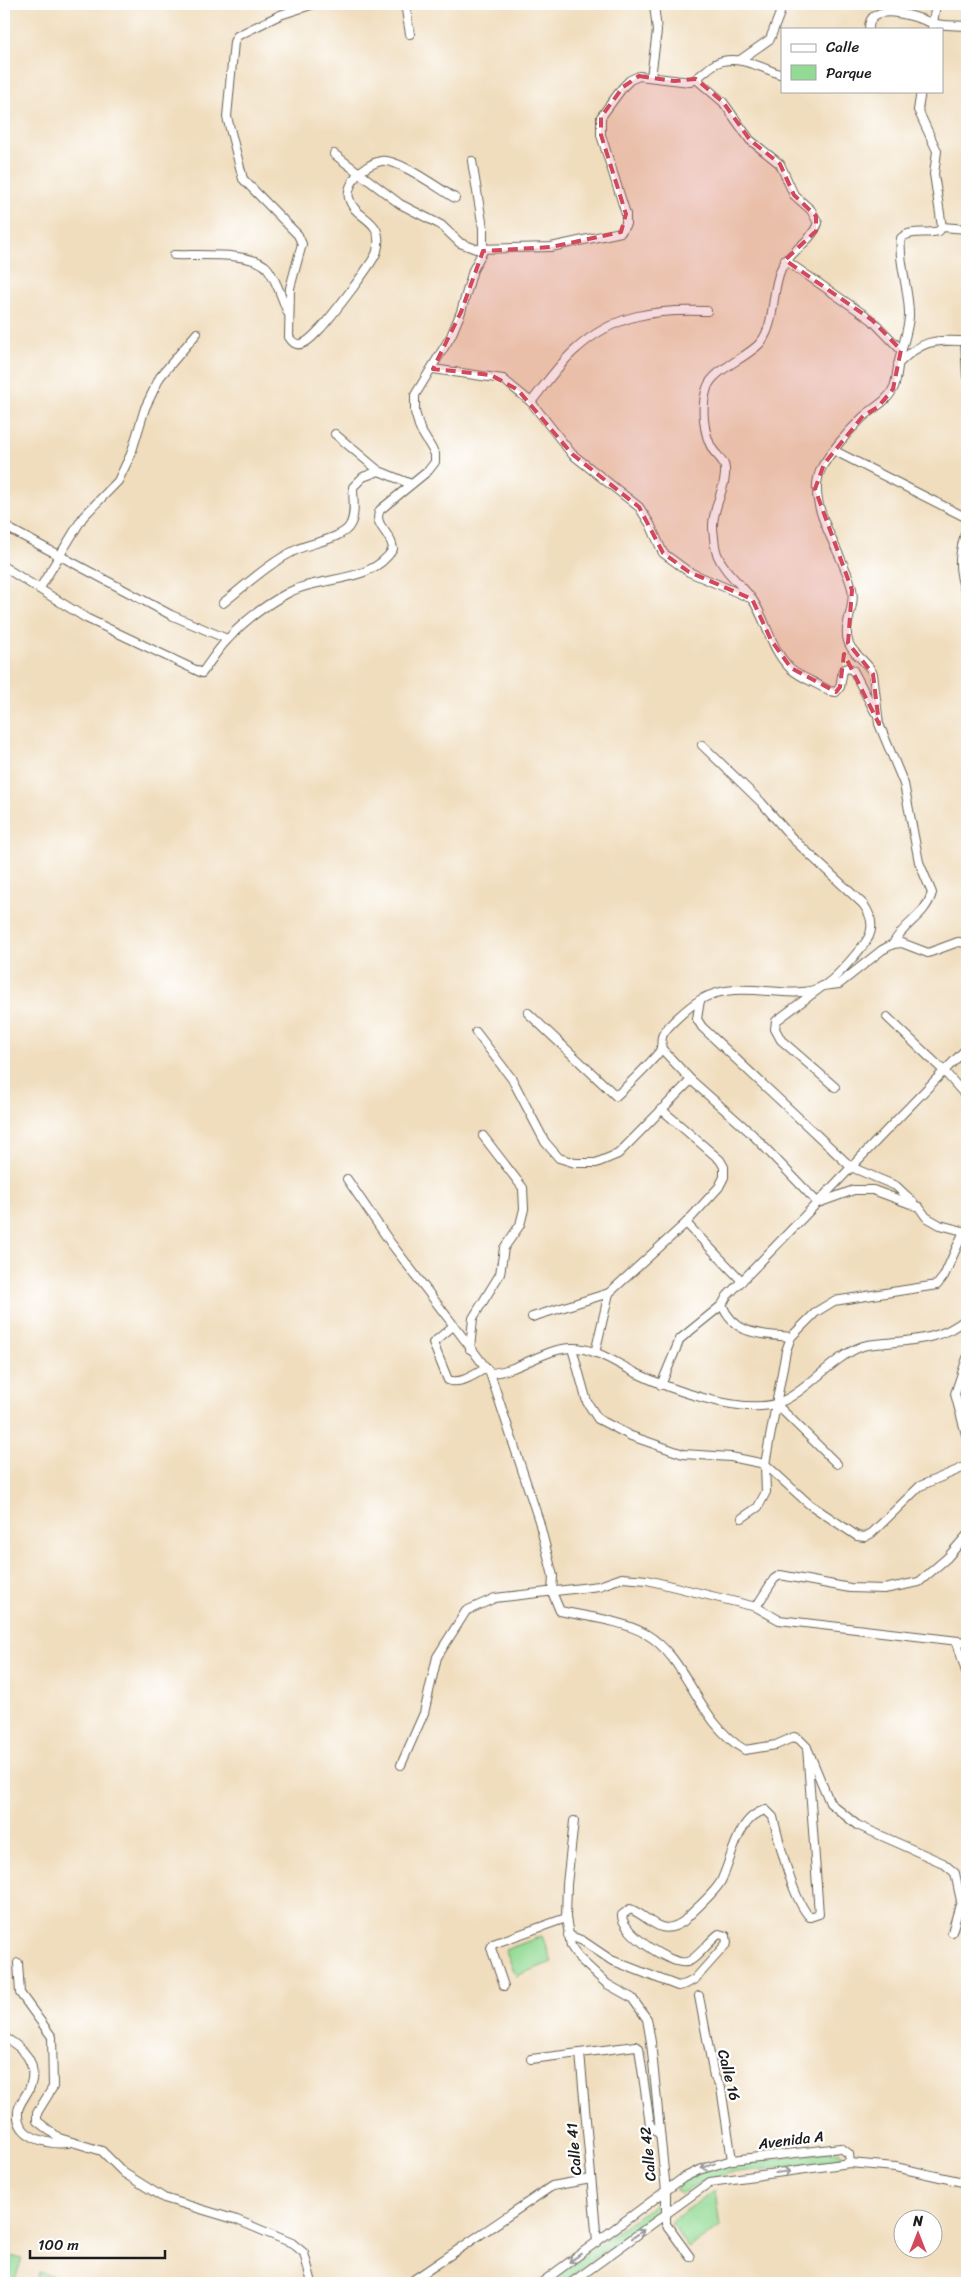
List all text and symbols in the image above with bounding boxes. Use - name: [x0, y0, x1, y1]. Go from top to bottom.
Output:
- legend: [781, 28, 944, 92]
- text: Calle: [826, 34, 859, 60]
- text: Parque: [826, 60, 871, 86]
- street label: Calle 16: [710, 2047, 748, 2103]
- street label: Calle 41: [559, 2122, 589, 2176]
- street label: Avenida A: [756, 2123, 825, 2157]
- street label: Calle 42: [632, 2125, 664, 2183]
- one-way arrow: [701, 2162, 717, 2171]
- one-way arrow: [775, 2166, 791, 2176]
- text: N: [912, 2209, 923, 2234]
- north arrow: [894, 2210, 944, 2260]
- scale bar: [30, 2227, 165, 2259]
- one-way arrow: [631, 2229, 645, 2239]
- text: 100 m: [38, 2232, 79, 2258]
- one-way arrow: [568, 2253, 582, 2263]

